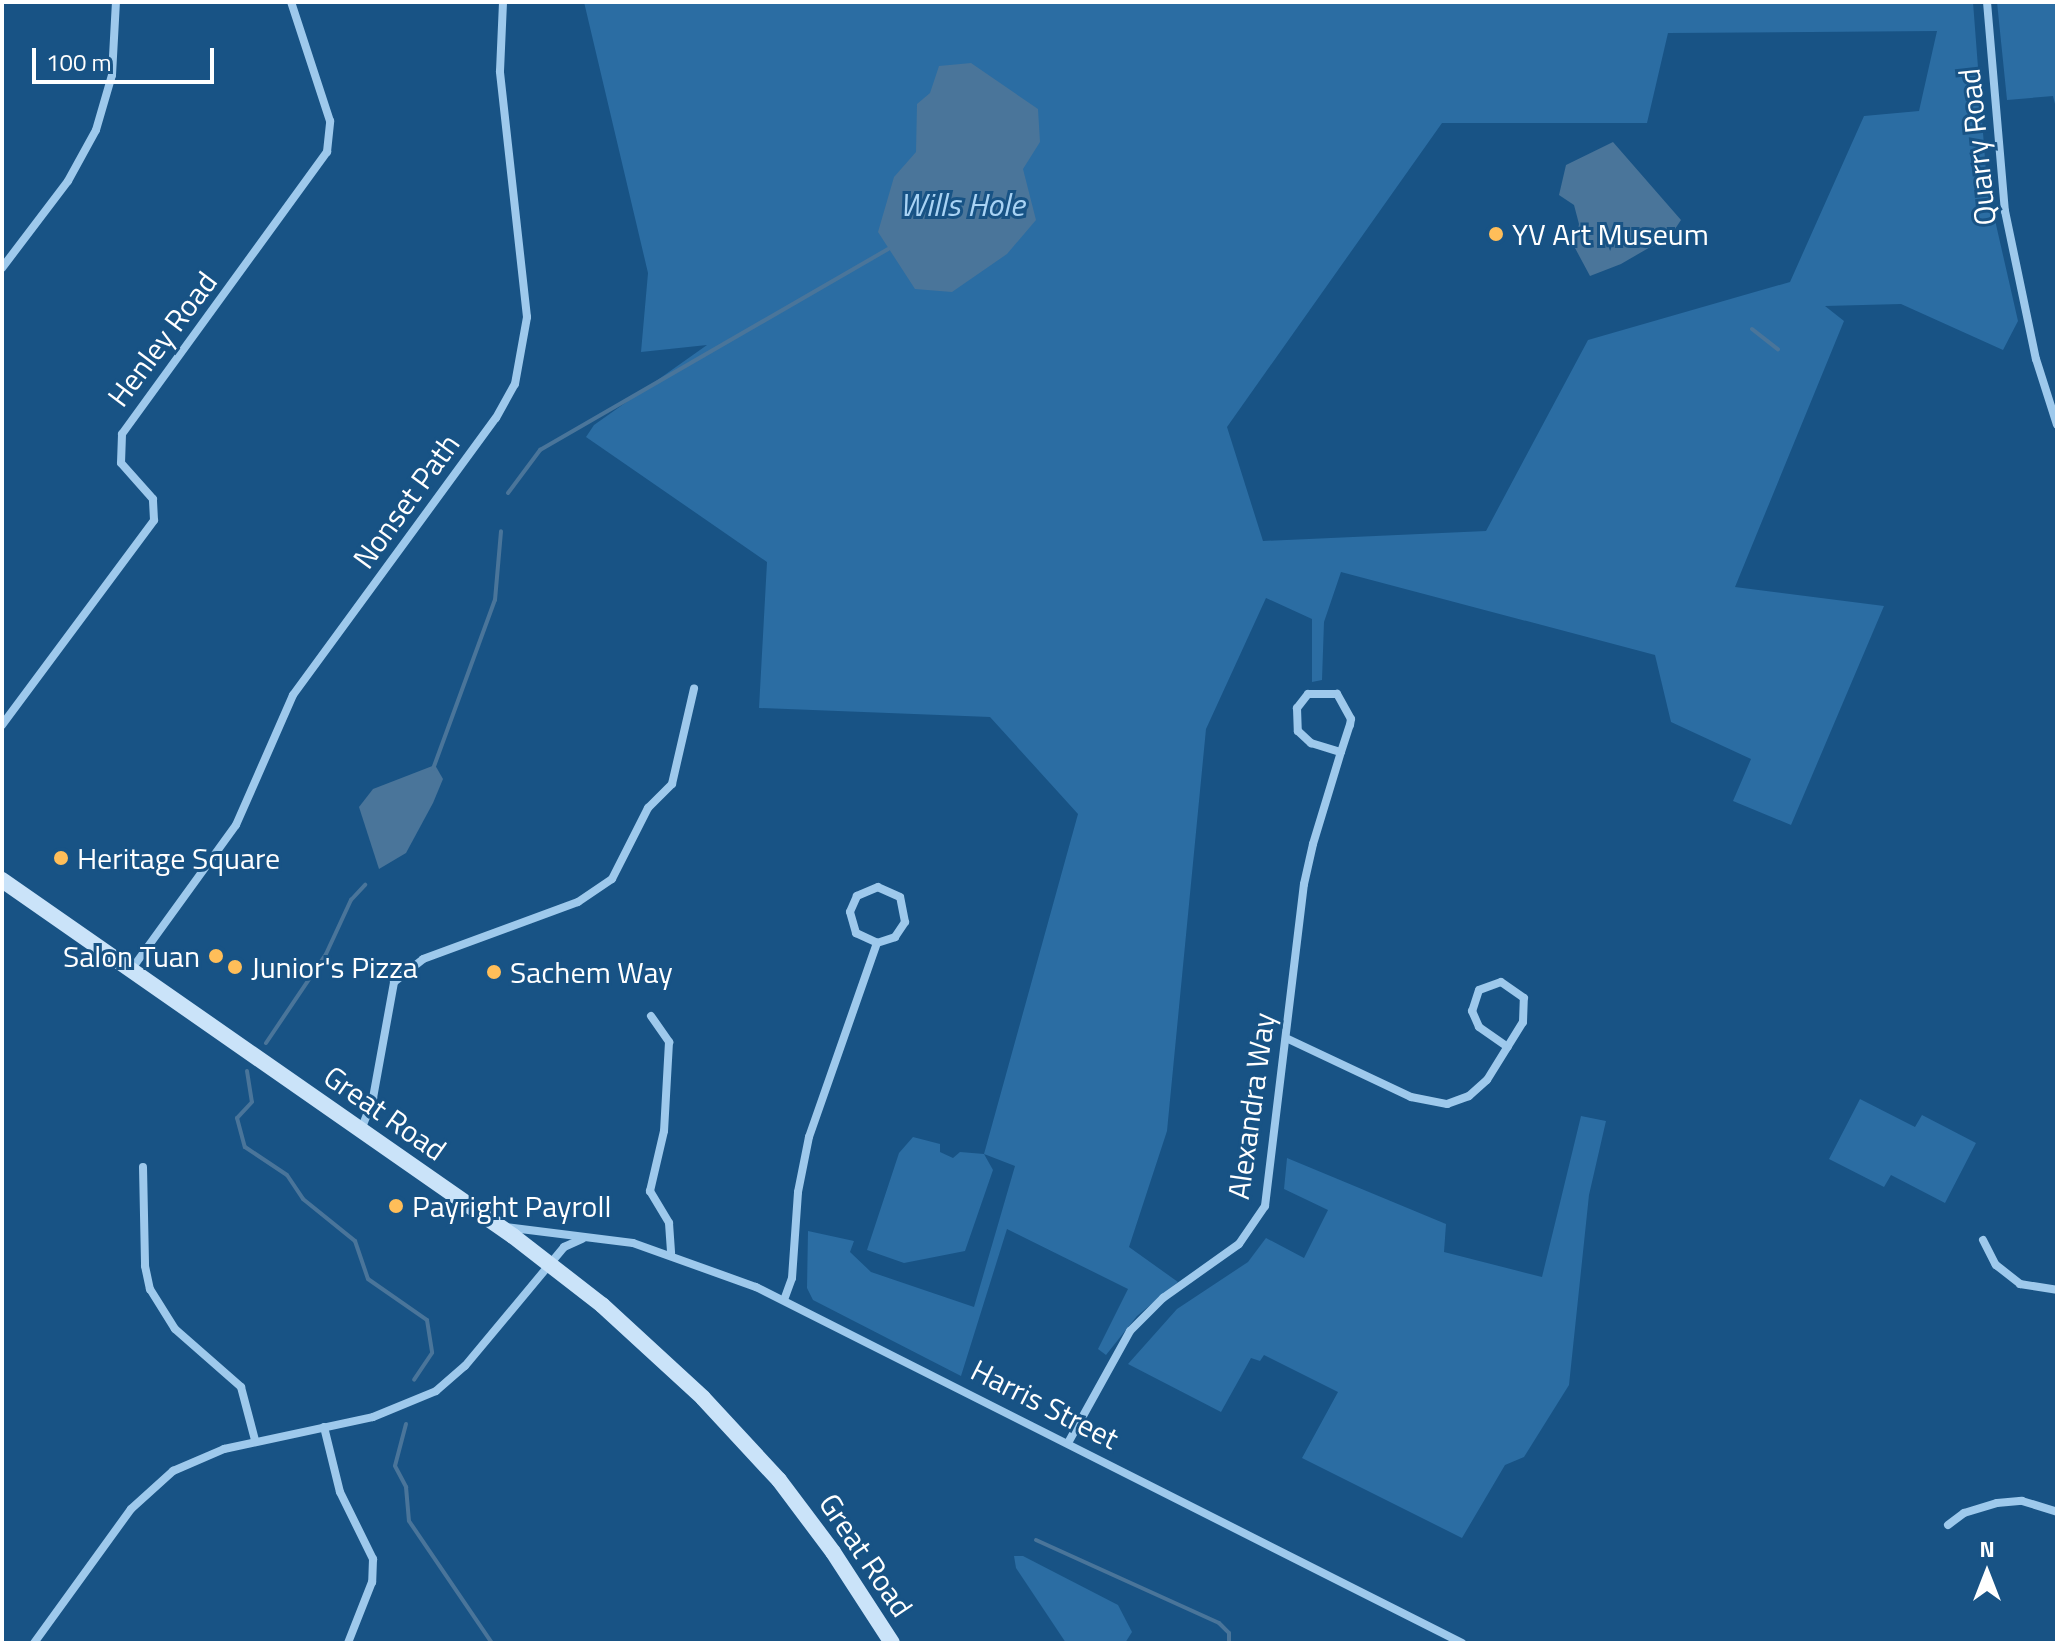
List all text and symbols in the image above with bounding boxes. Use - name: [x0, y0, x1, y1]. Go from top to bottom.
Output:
- scale bar: [36, 32, 218, 82]
- text: 100 m: [46, 44, 112, 80]
- street label: Quarry Road: [1951, 67, 2003, 227]
- water label: Wills Hole: [900, 185, 1024, 223]
- place label: YV Art Museum: [1512, 216, 1709, 252]
- marker: YV Art Museum: [1487, 225, 1505, 243]
- street label: Henley Road: [100, 265, 224, 413]
- street label: Nonset Path: [345, 427, 467, 575]
- place label: Heritage Square: [77, 840, 280, 876]
- marker: Heritage Square: [52, 849, 70, 867]
- place label: Salon Tuan: [63, 938, 200, 974]
- marker: Salon Tuan: [207, 947, 225, 965]
- place label: Junior's Pizza: [251, 949, 418, 985]
- place label: Sachem Way: [510, 954, 673, 990]
- marker: Junior's Pizza: [226, 958, 244, 976]
- marker: Sachem Way: [485, 963, 503, 981]
- street label: Alexandra Way: [1220, 1011, 1282, 1201]
- street label: Great Road: [317, 1058, 453, 1168]
- place label: Payright Payroll: [412, 1188, 611, 1224]
- marker: Payright Payroll: [387, 1197, 405, 1215]
- street label: Harris Street: [965, 1352, 1125, 1456]
- street label: Great Road: [812, 1487, 920, 1623]
- text: N: [1979, 1532, 1995, 1566]
- north arrow: [1947, 1533, 2027, 1613]

